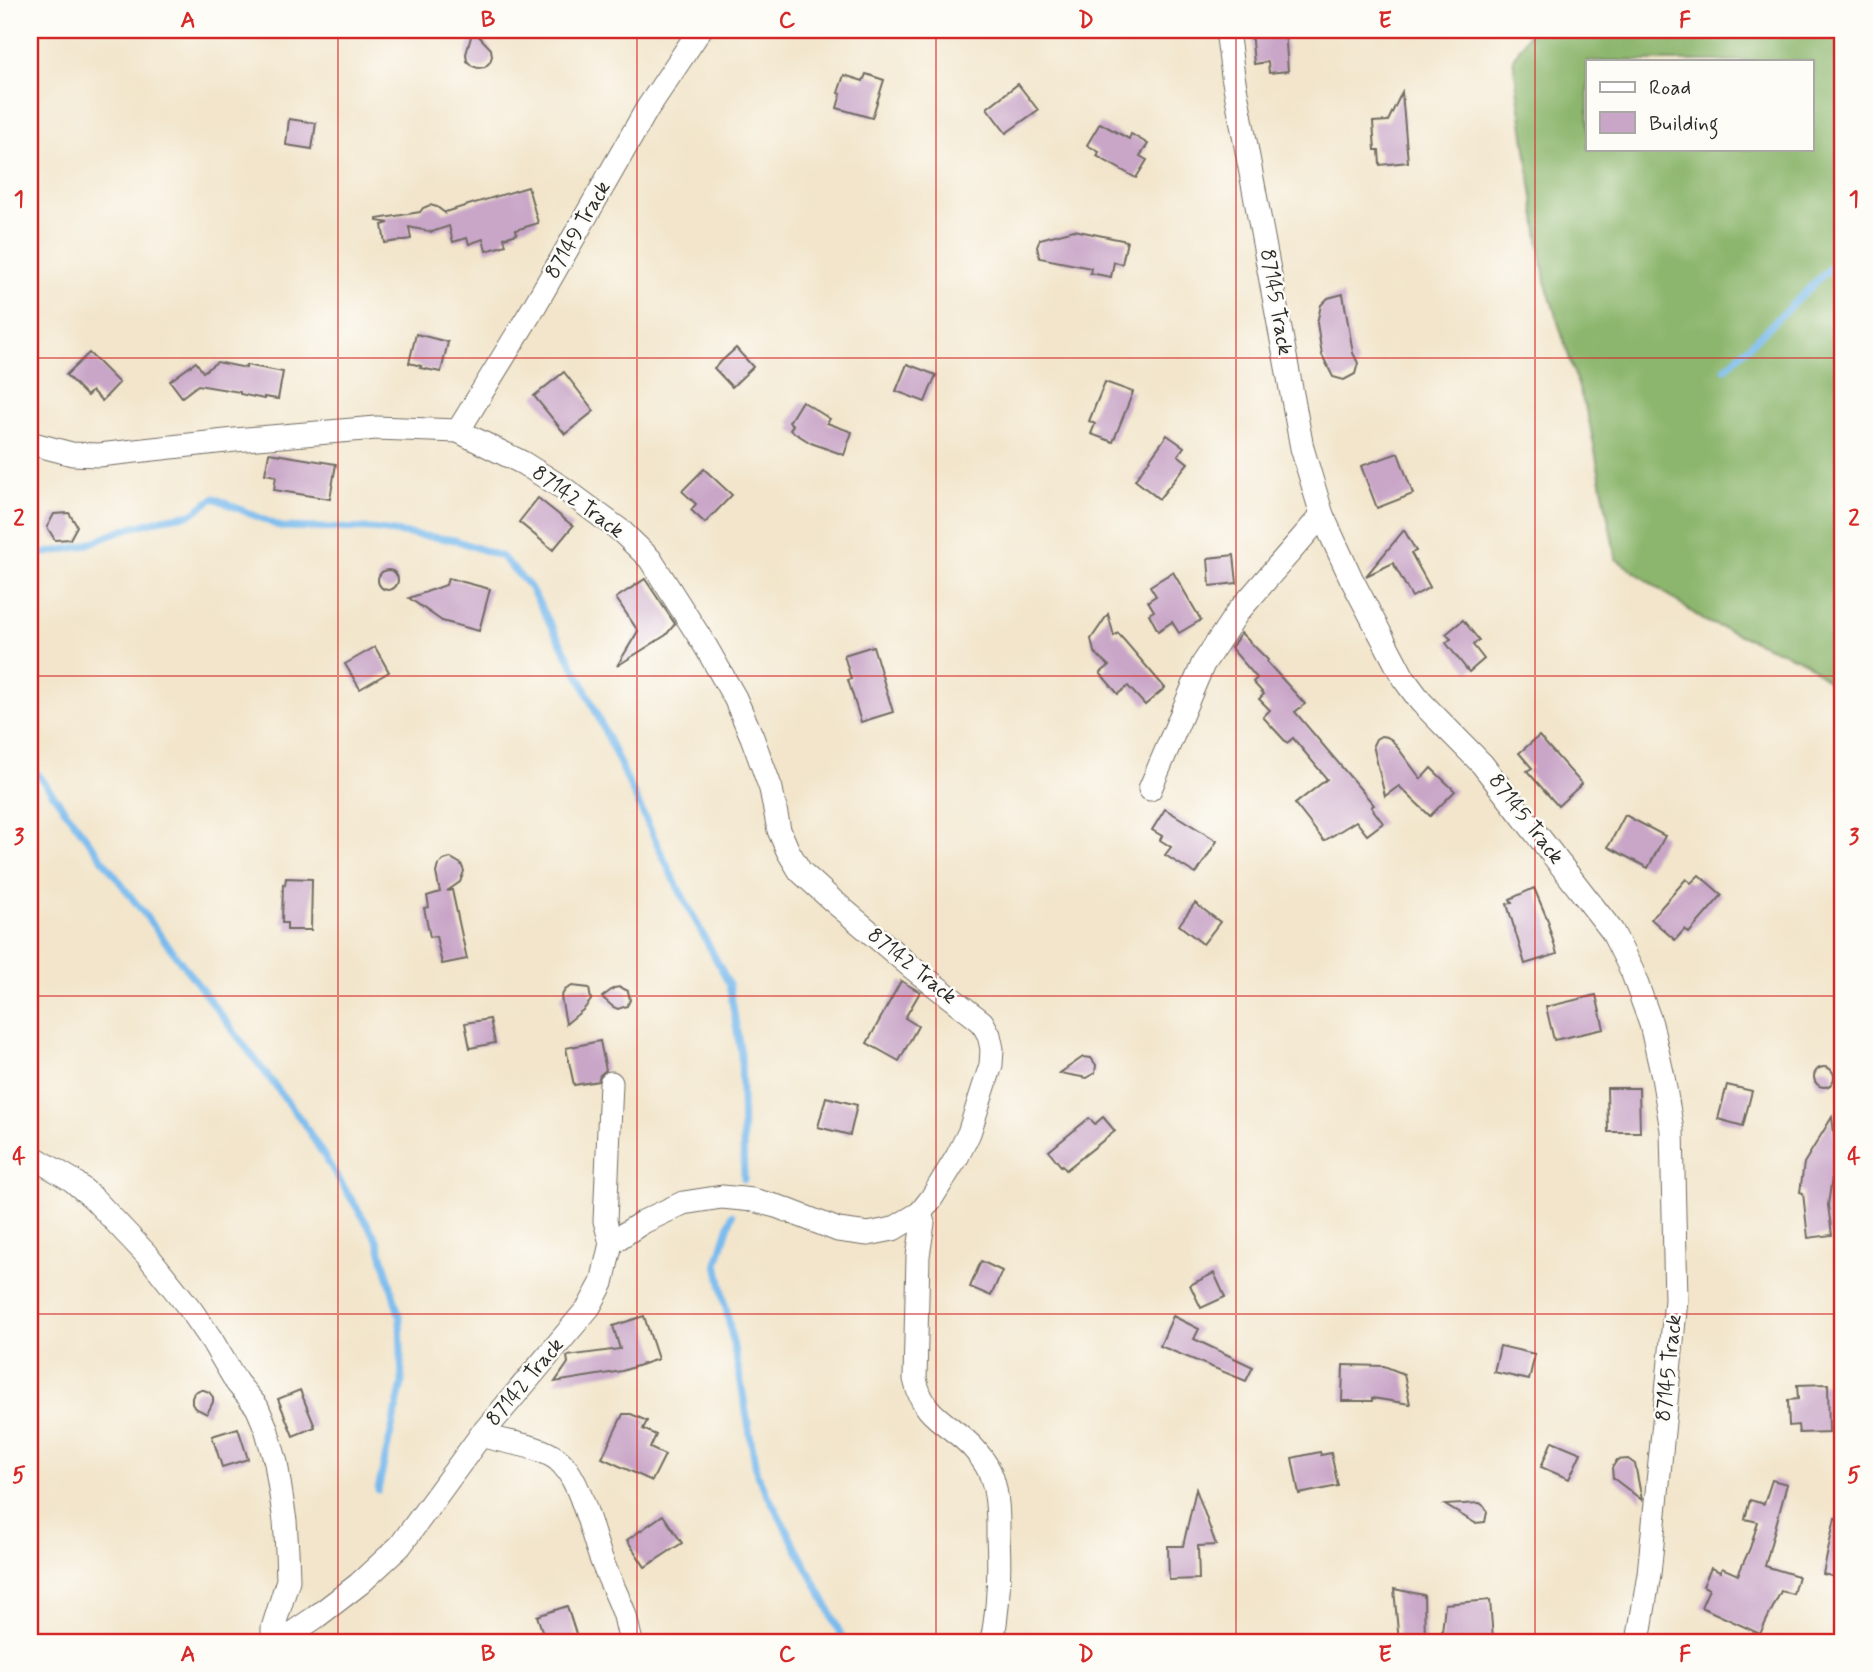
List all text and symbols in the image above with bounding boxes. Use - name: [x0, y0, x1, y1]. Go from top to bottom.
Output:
- text: A: [180, 6, 196, 36]
- text: B: [481, 6, 496, 36]
- text: C: [779, 6, 796, 36]
- text: D: [1078, 6, 1094, 36]
- text: E: [1378, 6, 1392, 36]
- text: F: [1679, 6, 1691, 36]
- legend: [1586, 60, 1814, 150]
- text: Road: [1649, 74, 1691, 102]
- text: Building: [1649, 110, 1719, 140]
- street label: 87149 Track: [539, 176, 618, 284]
- text: 1: [14, 185, 24, 215]
- text: 1: [1849, 185, 1859, 215]
- street label: 87145 Track: [1253, 247, 1299, 358]
- street label: 87142 Track: [526, 459, 630, 545]
- text: 2: [13, 504, 25, 534]
- text: 2: [1848, 504, 1860, 534]
- street label: 87145 Track: [1482, 768, 1570, 870]
- text: 3: [14, 823, 25, 853]
- text: 3: [1849, 823, 1860, 853]
- street label: 87142 Track: [861, 921, 963, 1011]
- text: 4: [12, 1142, 26, 1172]
- text: 4: [1847, 1142, 1861, 1172]
- street label: 87145 Track: [1649, 1313, 1689, 1423]
- street label: 87142 Track: [480, 1332, 570, 1432]
- text: 5: [12, 1461, 26, 1491]
- text: 5: [1847, 1461, 1861, 1491]
- text: A: [180, 1640, 196, 1670]
- text: B: [481, 1640, 496, 1670]
- text: C: [779, 1640, 796, 1670]
- text: D: [1078, 1640, 1094, 1670]
- text: E: [1378, 1640, 1392, 1670]
- text: F: [1679, 1640, 1691, 1670]

